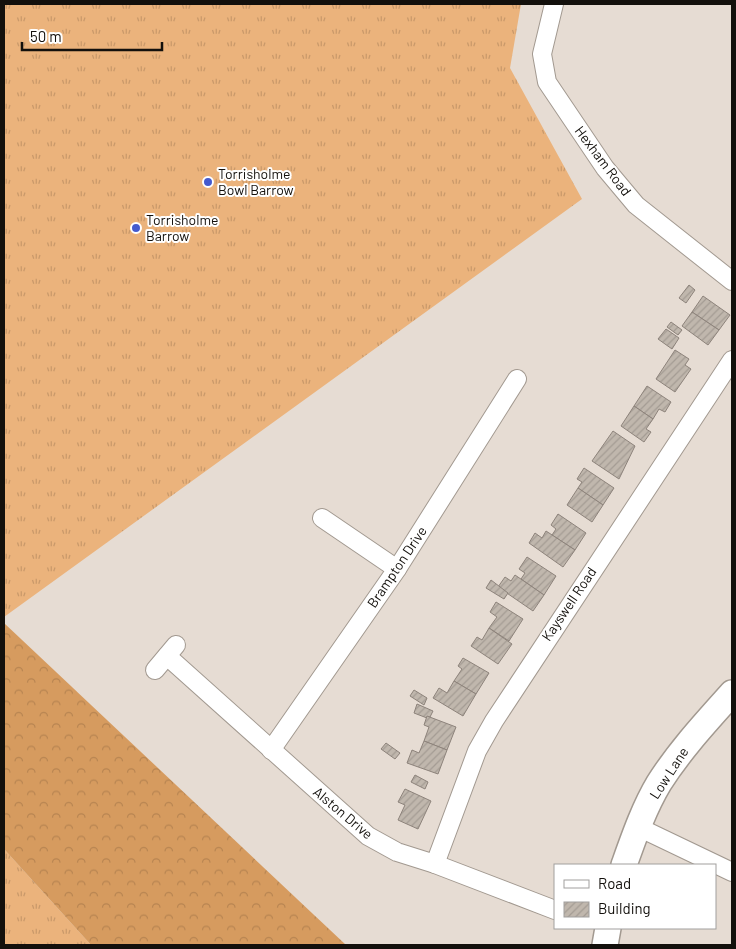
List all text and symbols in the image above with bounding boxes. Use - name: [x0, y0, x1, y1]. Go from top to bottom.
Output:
- scale bar: [22, 20, 162, 52]
- text: 50 m: [30, 27, 62, 45]
- street label: Hexham Road: [572, 122, 635, 199]
- place label: Torrisholme Bowl Barrow: [218, 165, 294, 198]
- marker: Torrisholme Bowl Barrow: [202, 176, 214, 188]
- place label: Torrisholme Barrow: [146, 211, 218, 244]
- marker: Torrisholme Barrow: [130, 222, 142, 234]
- street label: Brampton Drive: [363, 523, 430, 611]
- street label: Kayswell Road: [538, 564, 600, 644]
- street label: Low Lane: [646, 744, 692, 802]
- street label: Alston Drive: [310, 783, 377, 842]
- legend: [554, 864, 716, 929]
- text: Road: [598, 874, 631, 892]
- text: Building: [598, 899, 651, 917]

